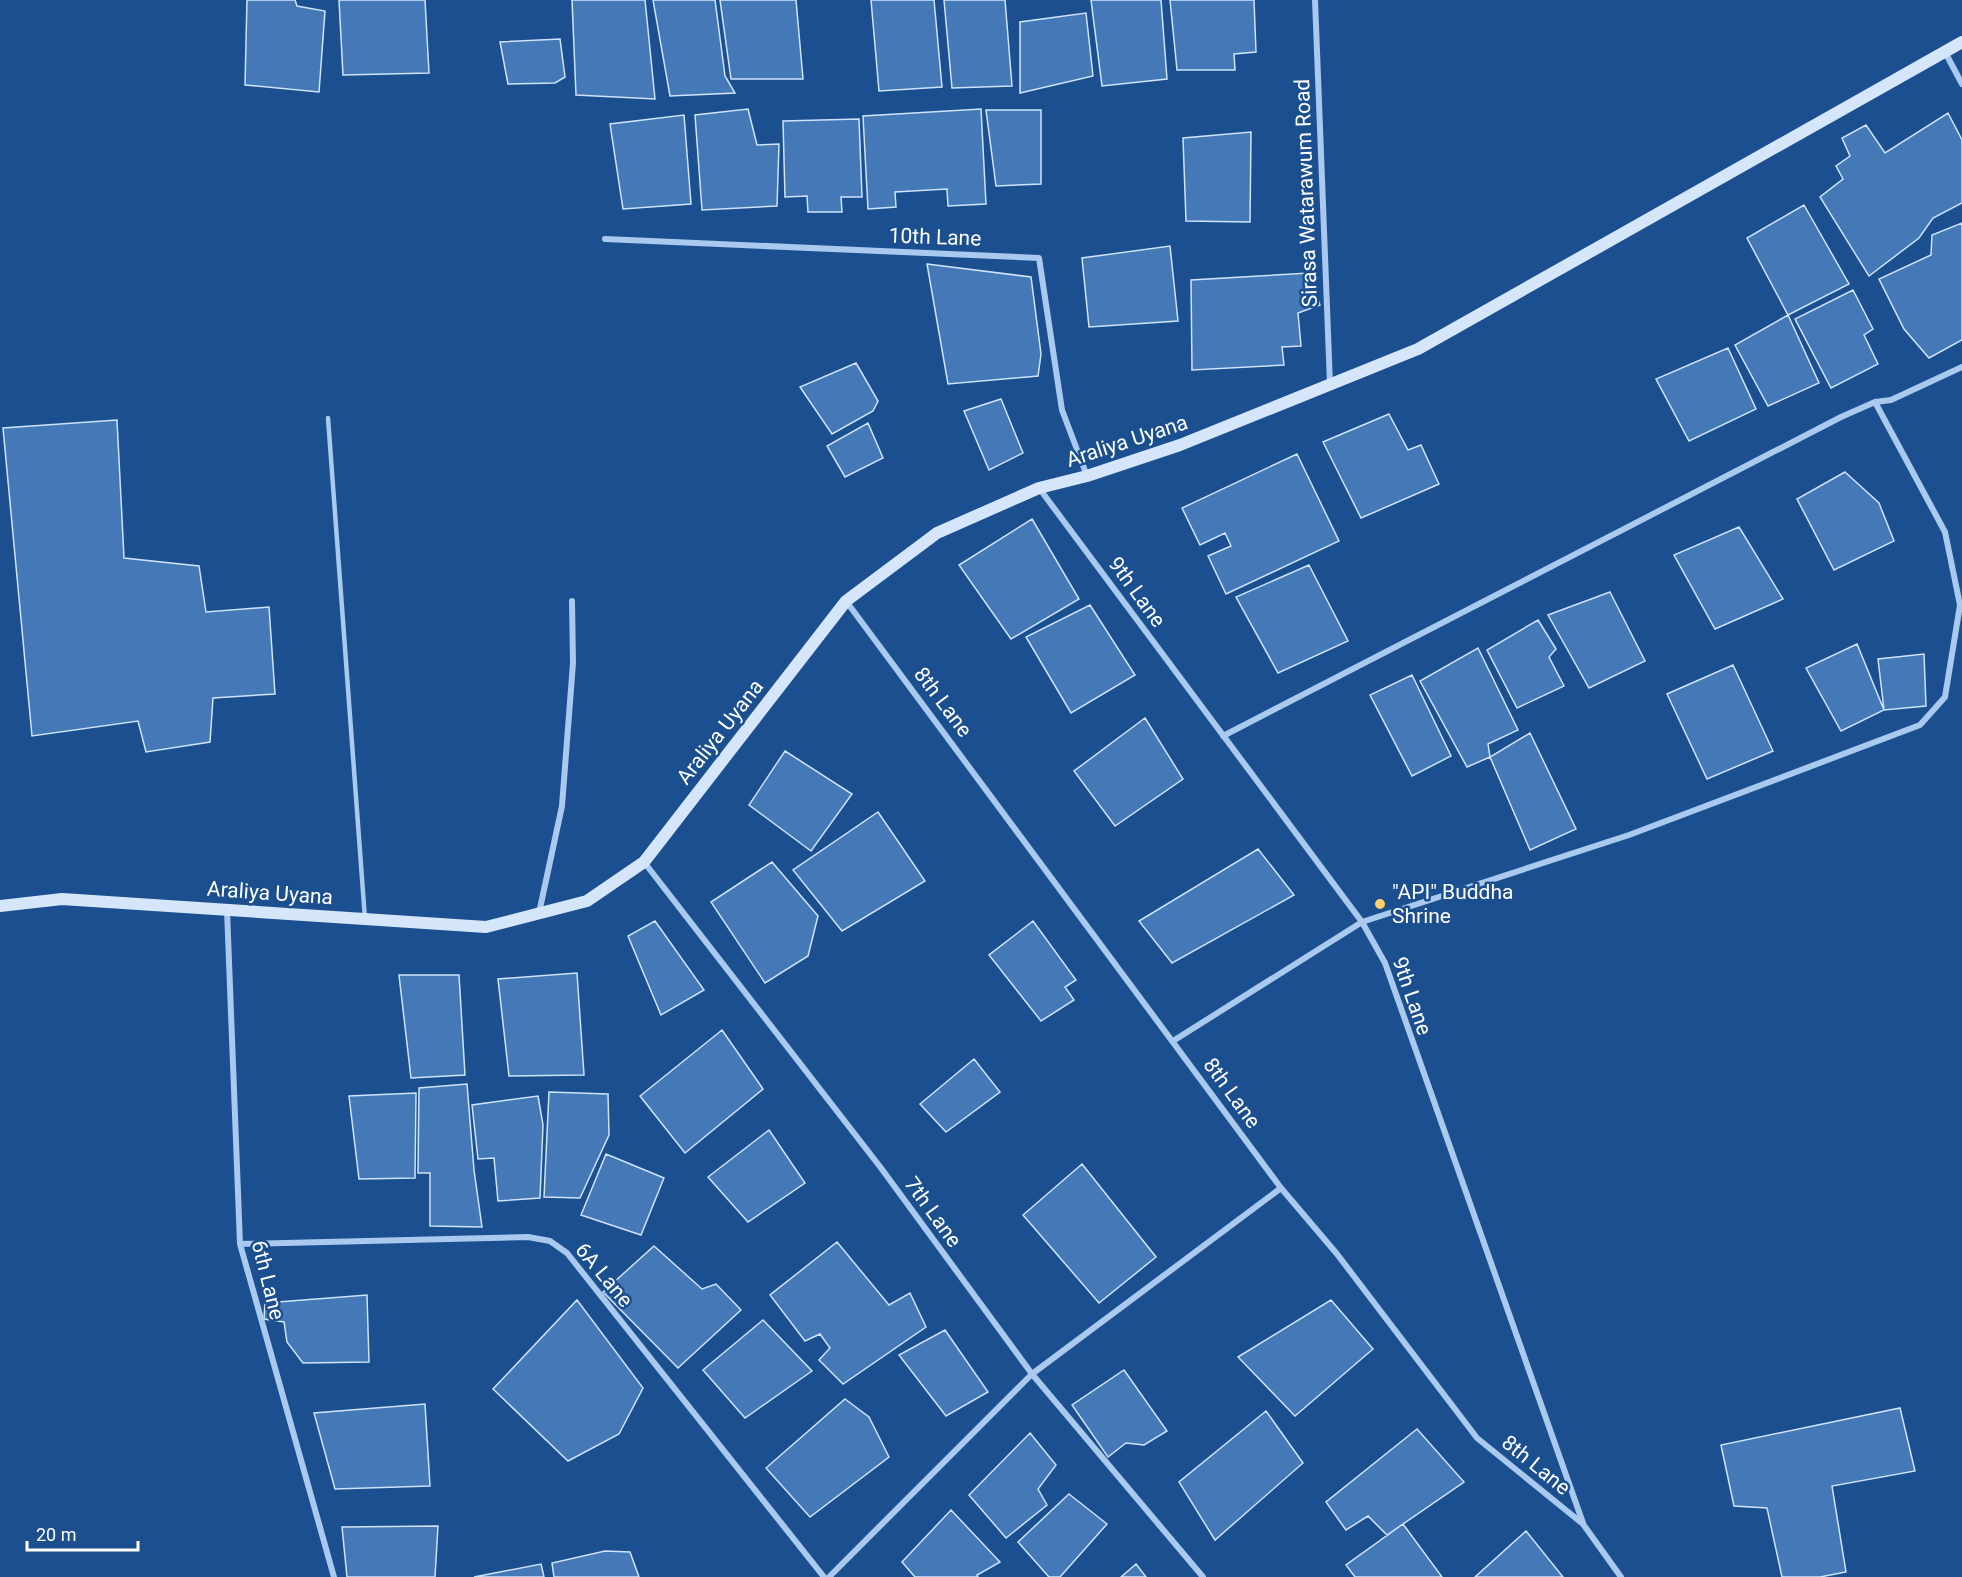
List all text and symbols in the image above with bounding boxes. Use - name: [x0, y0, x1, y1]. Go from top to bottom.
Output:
- street label: Sirasa Watarawum Road: [1290, 78, 1322, 308]
- street label: 10th Lane: [888, 223, 982, 251]
- street label: Araliya Uyana: [1063, 410, 1191, 472]
- street label: 9th Lane: [1104, 552, 1170, 632]
- street label: 8th Lane: [909, 662, 977, 742]
- street label: Araliya Uyana: [672, 675, 768, 789]
- street label: Araliya Uyana: [206, 877, 334, 909]
- place label: "API" Buddha Shrine: [1392, 880, 1513, 928]
- marker: "API" Buddha Shrine: [1373, 897, 1387, 911]
- street label: 9th Lane: [1387, 954, 1437, 1038]
- street label: 8th Lane: [1199, 1053, 1265, 1133]
- street label: 7th Lane: [900, 1172, 966, 1252]
- street label: 6th Lane: [247, 1238, 289, 1322]
- street label: 6A Lane: [570, 1238, 638, 1312]
- street label: 8th Lane: [1497, 1430, 1575, 1500]
- scale bar: [27, 1514, 138, 1552]
- text: 20 m: [36, 1524, 76, 1545]

